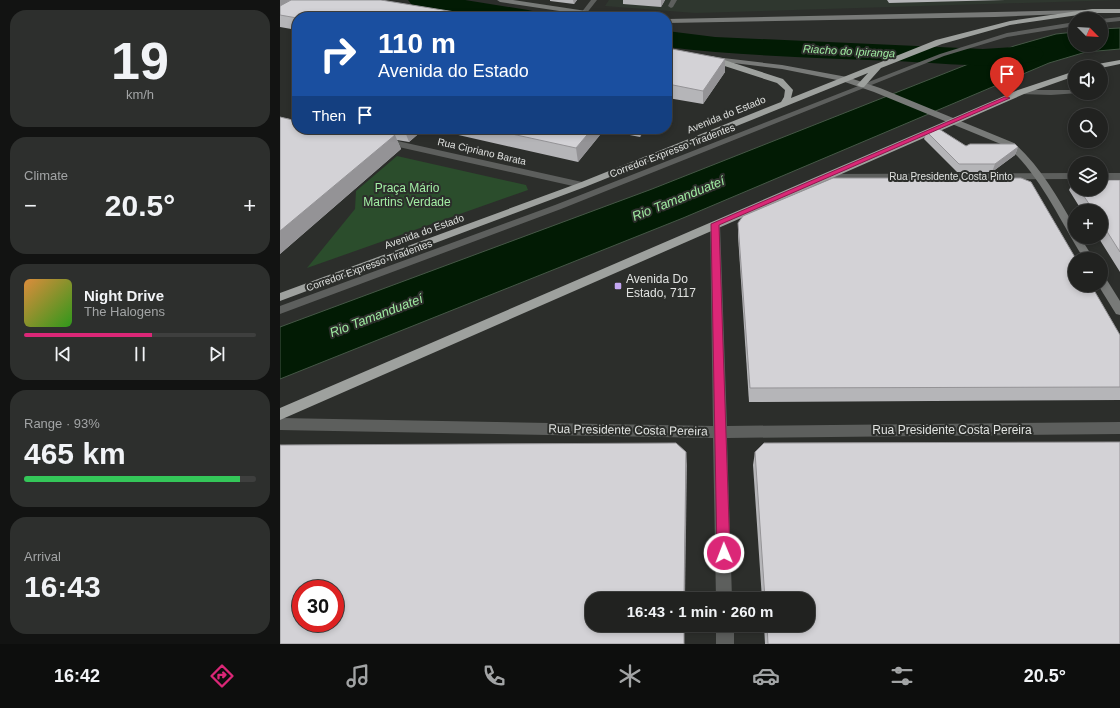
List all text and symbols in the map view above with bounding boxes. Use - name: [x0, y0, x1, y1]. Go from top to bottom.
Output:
- north arrow: [1068, 12, 1108, 52]
- map controls: [1068, 12, 1108, 292]
- icon: right: [312, 28, 364, 80]
- text: 110 m: [378, 28, 456, 59]
- text: 19: [111, 32, 169, 90]
- water label: Riacho do Ipiranga: [803, 43, 895, 59]
- pin: [990, 57, 1024, 98]
- button: sound: [1068, 60, 1108, 100]
- text: Avenida do Estado: [378, 61, 529, 81]
- icon: arrive: [996, 63, 1018, 85]
- text: km/h: [126, 87, 154, 102]
- street label: Avenida do Estado: [685, 94, 767, 135]
- icon: arrive: [354, 104, 376, 126]
- text: Then: [312, 107, 346, 124]
- button: search: [1068, 108, 1108, 148]
- street label: Corredor Expresso Tiradentes: [608, 121, 736, 180]
- street label: Rua Cipriano Barata: [437, 136, 528, 167]
- button: layers: [1068, 156, 1108, 196]
- text: Climate: [24, 168, 68, 183]
- street label: Rua Presidente Costa Pinto: [889, 171, 1013, 182]
- water label: Rio Tamanduateí: [630, 173, 728, 224]
- park label: Praça Mário Martins Verdade: [363, 181, 451, 209]
- text: 20.5°: [105, 189, 175, 222]
- text: −: [24, 193, 37, 218]
- text: +: [243, 193, 256, 218]
- button: +: [1068, 204, 1108, 244]
- street label: Avenida do Estado: [383, 212, 466, 251]
- street label: Corredor Expresso Tiradentes: [305, 237, 434, 293]
- button: −: [1068, 252, 1108, 292]
- place label: Avenida Do Estado, 7117: [626, 272, 696, 300]
- marker: Avenida Do Estado, 7117: [613, 281, 623, 291]
- text: Night Drive: [84, 287, 164, 304]
- water label: Rio Tamanduateí: [327, 290, 426, 340]
- text: The Halogens: [84, 304, 165, 319]
- icon: previous: [52, 343, 74, 365]
- icon: pause: [129, 343, 151, 365]
- icon: next: [206, 343, 228, 365]
- text: Range · 93%: [24, 416, 100, 431]
- street label: Rua Presidente Costa Pereira: [548, 422, 708, 438]
- street label: Rua Presidente Costa Pereira: [872, 423, 1032, 437]
- text: 465 km: [24, 437, 126, 470]
- position arrow: [703, 532, 745, 574]
- text: Arrival: [24, 549, 61, 564]
- text: 16:43: [24, 570, 101, 603]
- speed limit sign: 30: [292, 580, 344, 632]
- text: 16:43 · 1 min · 260 m: [627, 603, 773, 620]
- icon: directions: [208, 662, 236, 690]
- icon: music: [344, 662, 372, 690]
- icon: phone: [480, 662, 508, 690]
- icon: climate: [616, 662, 644, 690]
- icon: car: [752, 662, 780, 690]
- icon: filters: [888, 662, 916, 690]
- text: 16:42: [54, 666, 100, 686]
- text: 20.5°: [1024, 666, 1066, 686]

